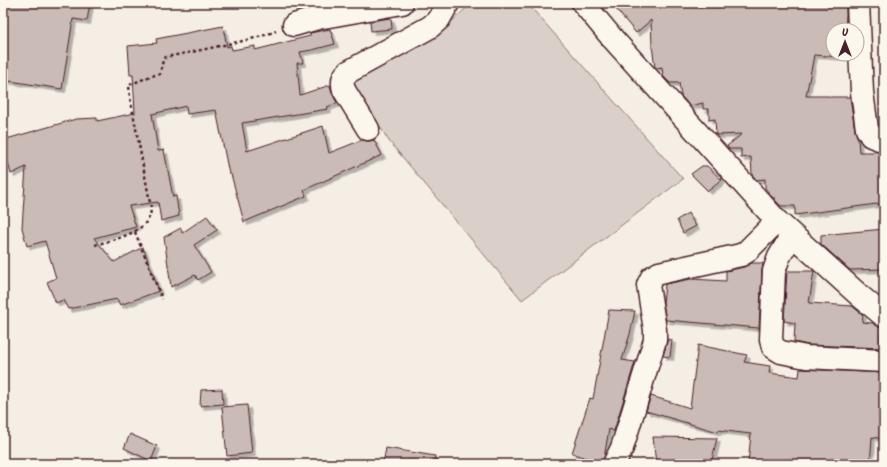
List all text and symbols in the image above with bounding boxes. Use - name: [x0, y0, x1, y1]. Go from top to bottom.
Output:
- north arrow: [825, 22, 865, 62]
- text: U: [842, 24, 849, 42]

